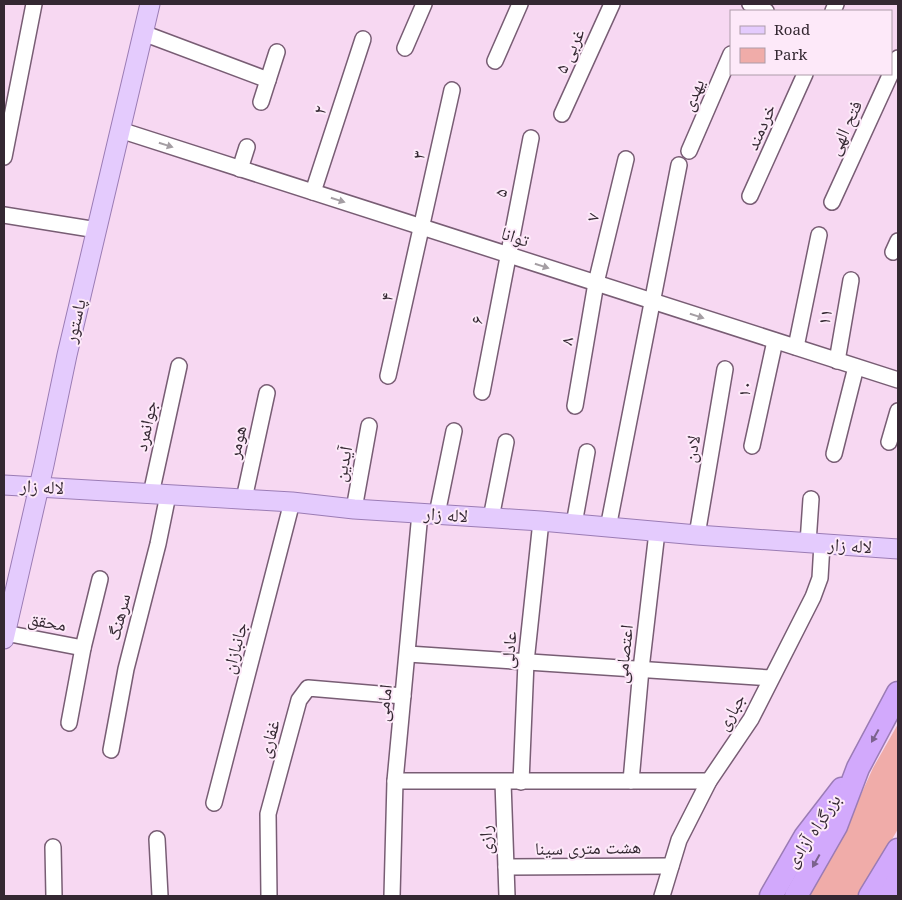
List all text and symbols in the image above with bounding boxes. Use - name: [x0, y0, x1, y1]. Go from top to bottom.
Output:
- legend: [730, 10, 892, 75]
- text: Road: [774, 19, 810, 39]
- street label: ۵ غربی: [549, 24, 589, 77]
- text: Park: [774, 44, 808, 64]
- street label: یهدی: [675, 75, 710, 114]
- street label: فتح الهی: [821, 96, 868, 159]
- street label: خردمند: [739, 100, 781, 153]
- street label: ۲: [306, 102, 332, 117]
- one-way arrow: [159, 142, 174, 149]
- street label: ۳: [405, 148, 431, 161]
- street label: ۵: [487, 187, 513, 199]
- one-way arrow: [330, 197, 345, 205]
- street label: ۷: [579, 210, 605, 224]
- street label: توانا: [498, 220, 533, 252]
- one-way arrow: [535, 263, 550, 270]
- street label: ۴: [373, 290, 399, 303]
- street label: پاستور: [57, 296, 91, 346]
- street label: ۱۱: [811, 307, 837, 327]
- one-way arrow: [690, 312, 705, 320]
- street label: ۶: [463, 314, 489, 326]
- street label: ۸: [553, 335, 579, 347]
- street label: ۱۰: [731, 378, 757, 399]
- street label: جوانمرد: [128, 398, 162, 453]
- street label: هومر: [221, 423, 251, 461]
- street label: لادن: [677, 433, 705, 464]
- street label: آیدین: [327, 444, 357, 484]
- street label: لاله زار: [18, 473, 65, 499]
- street label: لاله زار: [422, 500, 469, 528]
- street label: لاله زار: [826, 531, 873, 559]
- street label: سرهنگ: [101, 591, 135, 643]
- street label: محقق: [26, 606, 68, 636]
- street label: جانبازان: [216, 619, 252, 676]
- street label: اعتصامی: [608, 623, 638, 684]
- street label: عادلی: [494, 630, 522, 670]
- street label: امامی: [369, 683, 397, 723]
- street label: جباری: [710, 688, 750, 735]
- street label: غفاری: [251, 717, 285, 761]
- one-way arrow: [871, 729, 879, 743]
- street label: بزرگراه آزادی: [779, 789, 846, 872]
- street label: رازی: [472, 825, 498, 855]
- street label: هشت متری سینا: [535, 834, 641, 860]
- one-way arrow: [812, 854, 820, 869]

